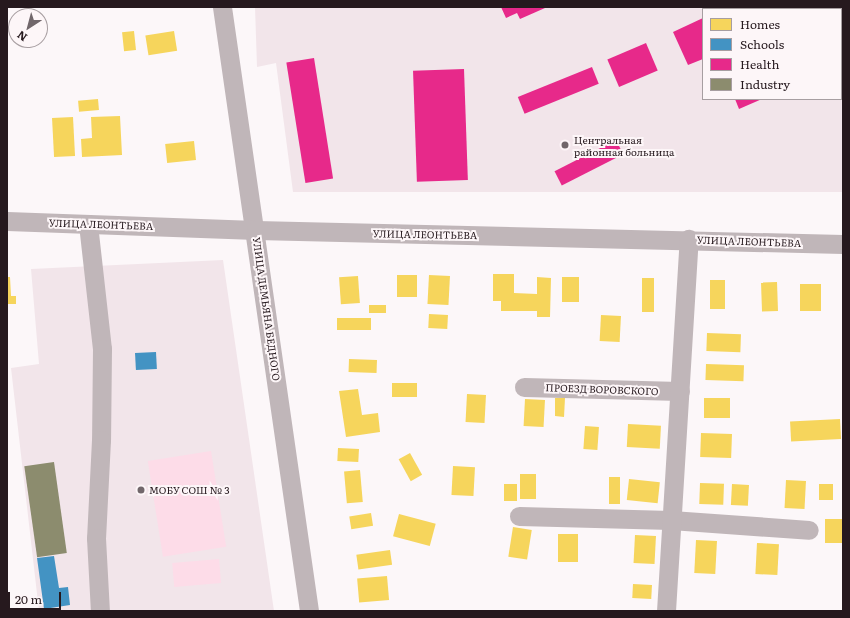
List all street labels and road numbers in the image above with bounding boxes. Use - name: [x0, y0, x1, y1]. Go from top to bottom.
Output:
- street label: УЛИЦА ЛЕОНТЬЕВА: [49, 216, 153, 232]
- street label: УЛИЦА ЛЕОНТЬЕВА: [373, 227, 477, 241]
- street label: УЛИЦА ЛЕОНТЬЕВА: [697, 233, 801, 249]
- street label: УЛИЦА ДЕМЬЯНА БЕДНОГО: [251, 236, 283, 382]
- street label: ПРОЕЗД ВОРОВСКОГО: [545, 381, 659, 397]

